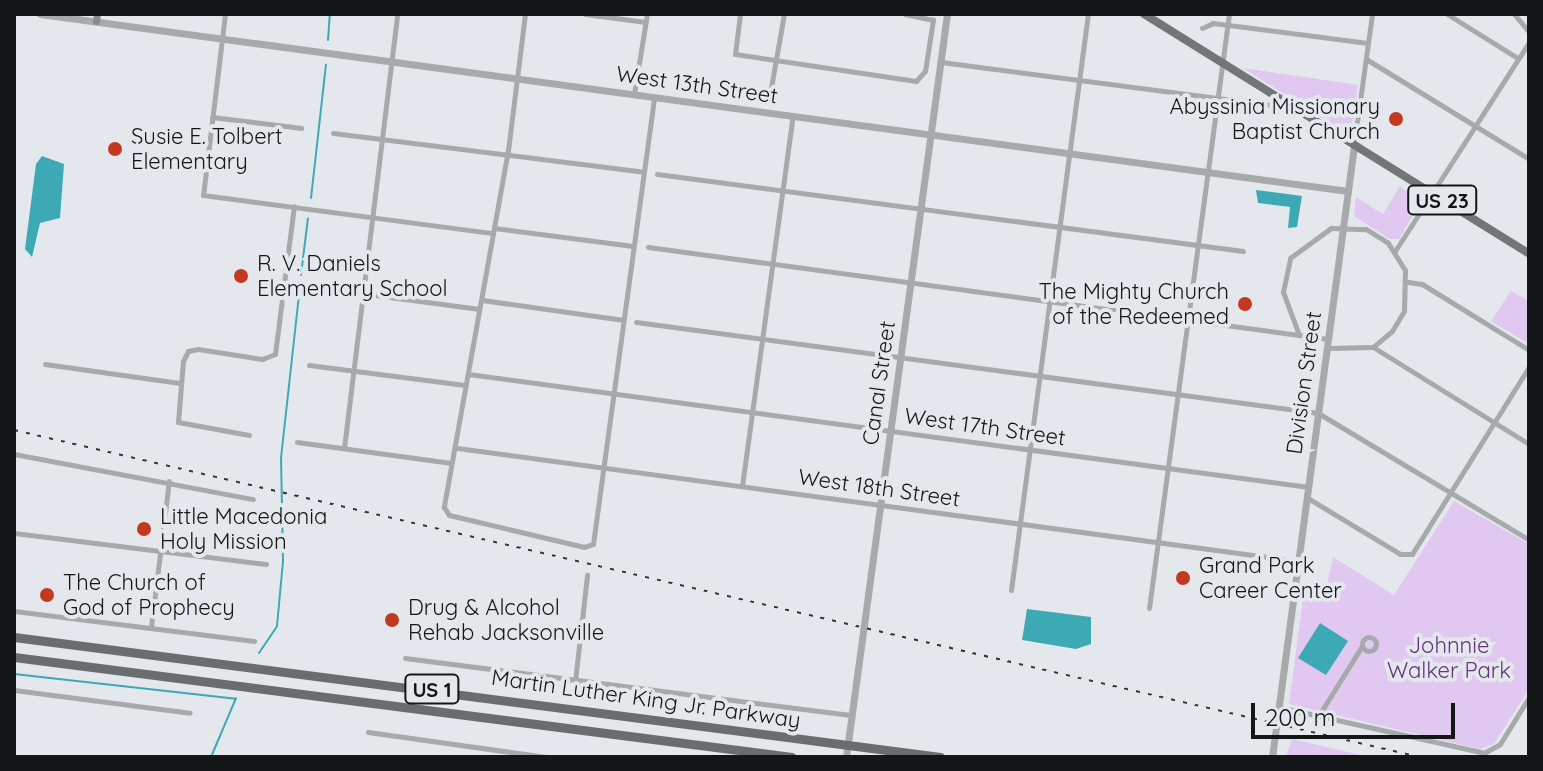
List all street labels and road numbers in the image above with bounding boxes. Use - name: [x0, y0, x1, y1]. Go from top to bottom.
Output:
- street label: West 13th Street: [615, 61, 779, 109]
- road number: US 23: [1406, 184, 1478, 216]
- street label: Division Street: [1281, 310, 1327, 456]
- street label: Canal Street: [857, 319, 901, 447]
- street label: West 17th Street: [903, 403, 1067, 451]
- street label: West 18th Street: [796, 464, 962, 512]
- street label: Martin Luther King Jr. Parkway: [490, 664, 802, 734]
- road number: US 1: [404, 673, 460, 705]

